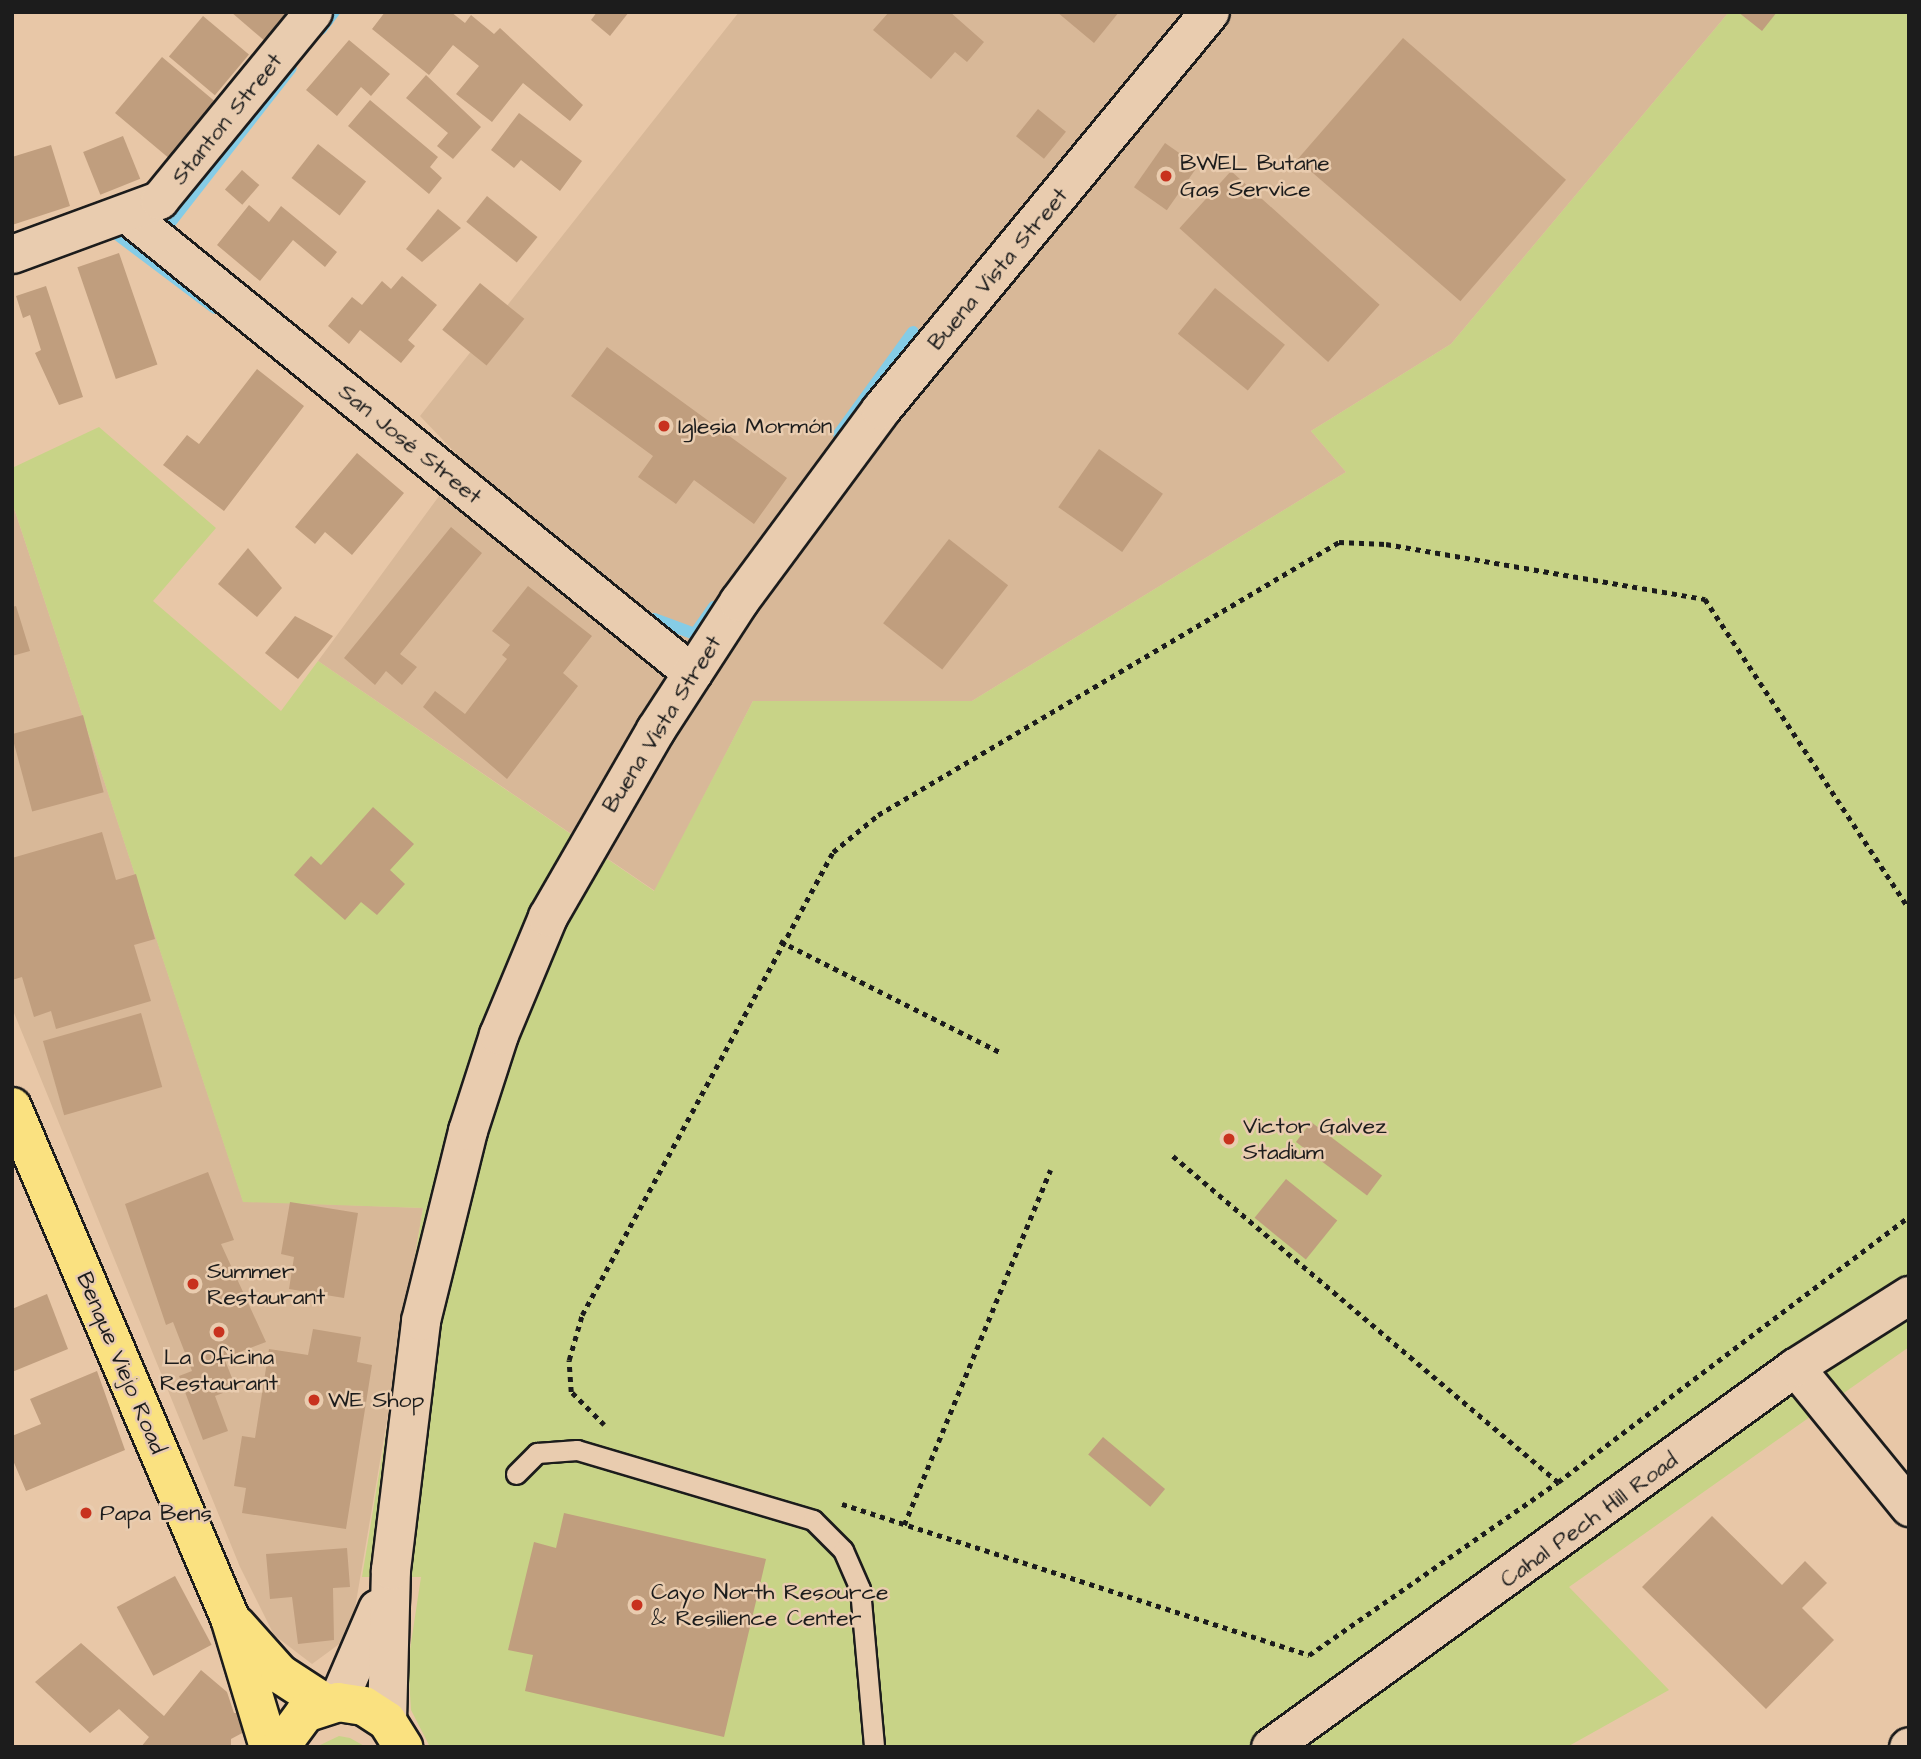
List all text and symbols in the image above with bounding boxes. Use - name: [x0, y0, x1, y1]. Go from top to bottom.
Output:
- street label: Stanton Street: [166, 48, 288, 190]
- place label: BWEL Butane Gas Service: [1180, 149, 1330, 203]
- marker: BWEL Butane Gas Service: [1158, 168, 1174, 184]
- street label: Buena Vista Street: [922, 182, 1074, 356]
- street label: San José Street: [333, 378, 487, 510]
- place label: Iglesia Mormón: [678, 412, 832, 440]
- marker: Iglesia Mormón: [656, 418, 672, 434]
- street label: Buena Vista Street: [596, 630, 728, 818]
- place label: Victor Galvez Stadium: [1243, 1112, 1387, 1166]
- marker: Victor Galvez Stadium: [1221, 1131, 1237, 1147]
- place label: Summer Restaurant: [207, 1257, 325, 1311]
- street label: Benque Viejo Road: [70, 1268, 172, 1458]
- marker: Summer Restaurant: [185, 1276, 201, 1292]
- marker: La Oficina Restaurant: [211, 1324, 227, 1340]
- place label: La Oficina Restaurant: [160, 1343, 278, 1397]
- place label: WE Shop: [328, 1386, 424, 1414]
- marker: WE Shop: [306, 1392, 322, 1408]
- street label: Cahal Pech Hill Road: [1495, 1446, 1683, 1594]
- place label: Papa Bens: [100, 1499, 212, 1527]
- marker: Papa Bens: [78, 1505, 94, 1521]
- place label: Cayo North Resource & Resilience Center: [651, 1578, 888, 1632]
- marker: Cayo North Resource & Resilience Center: [629, 1597, 645, 1613]

